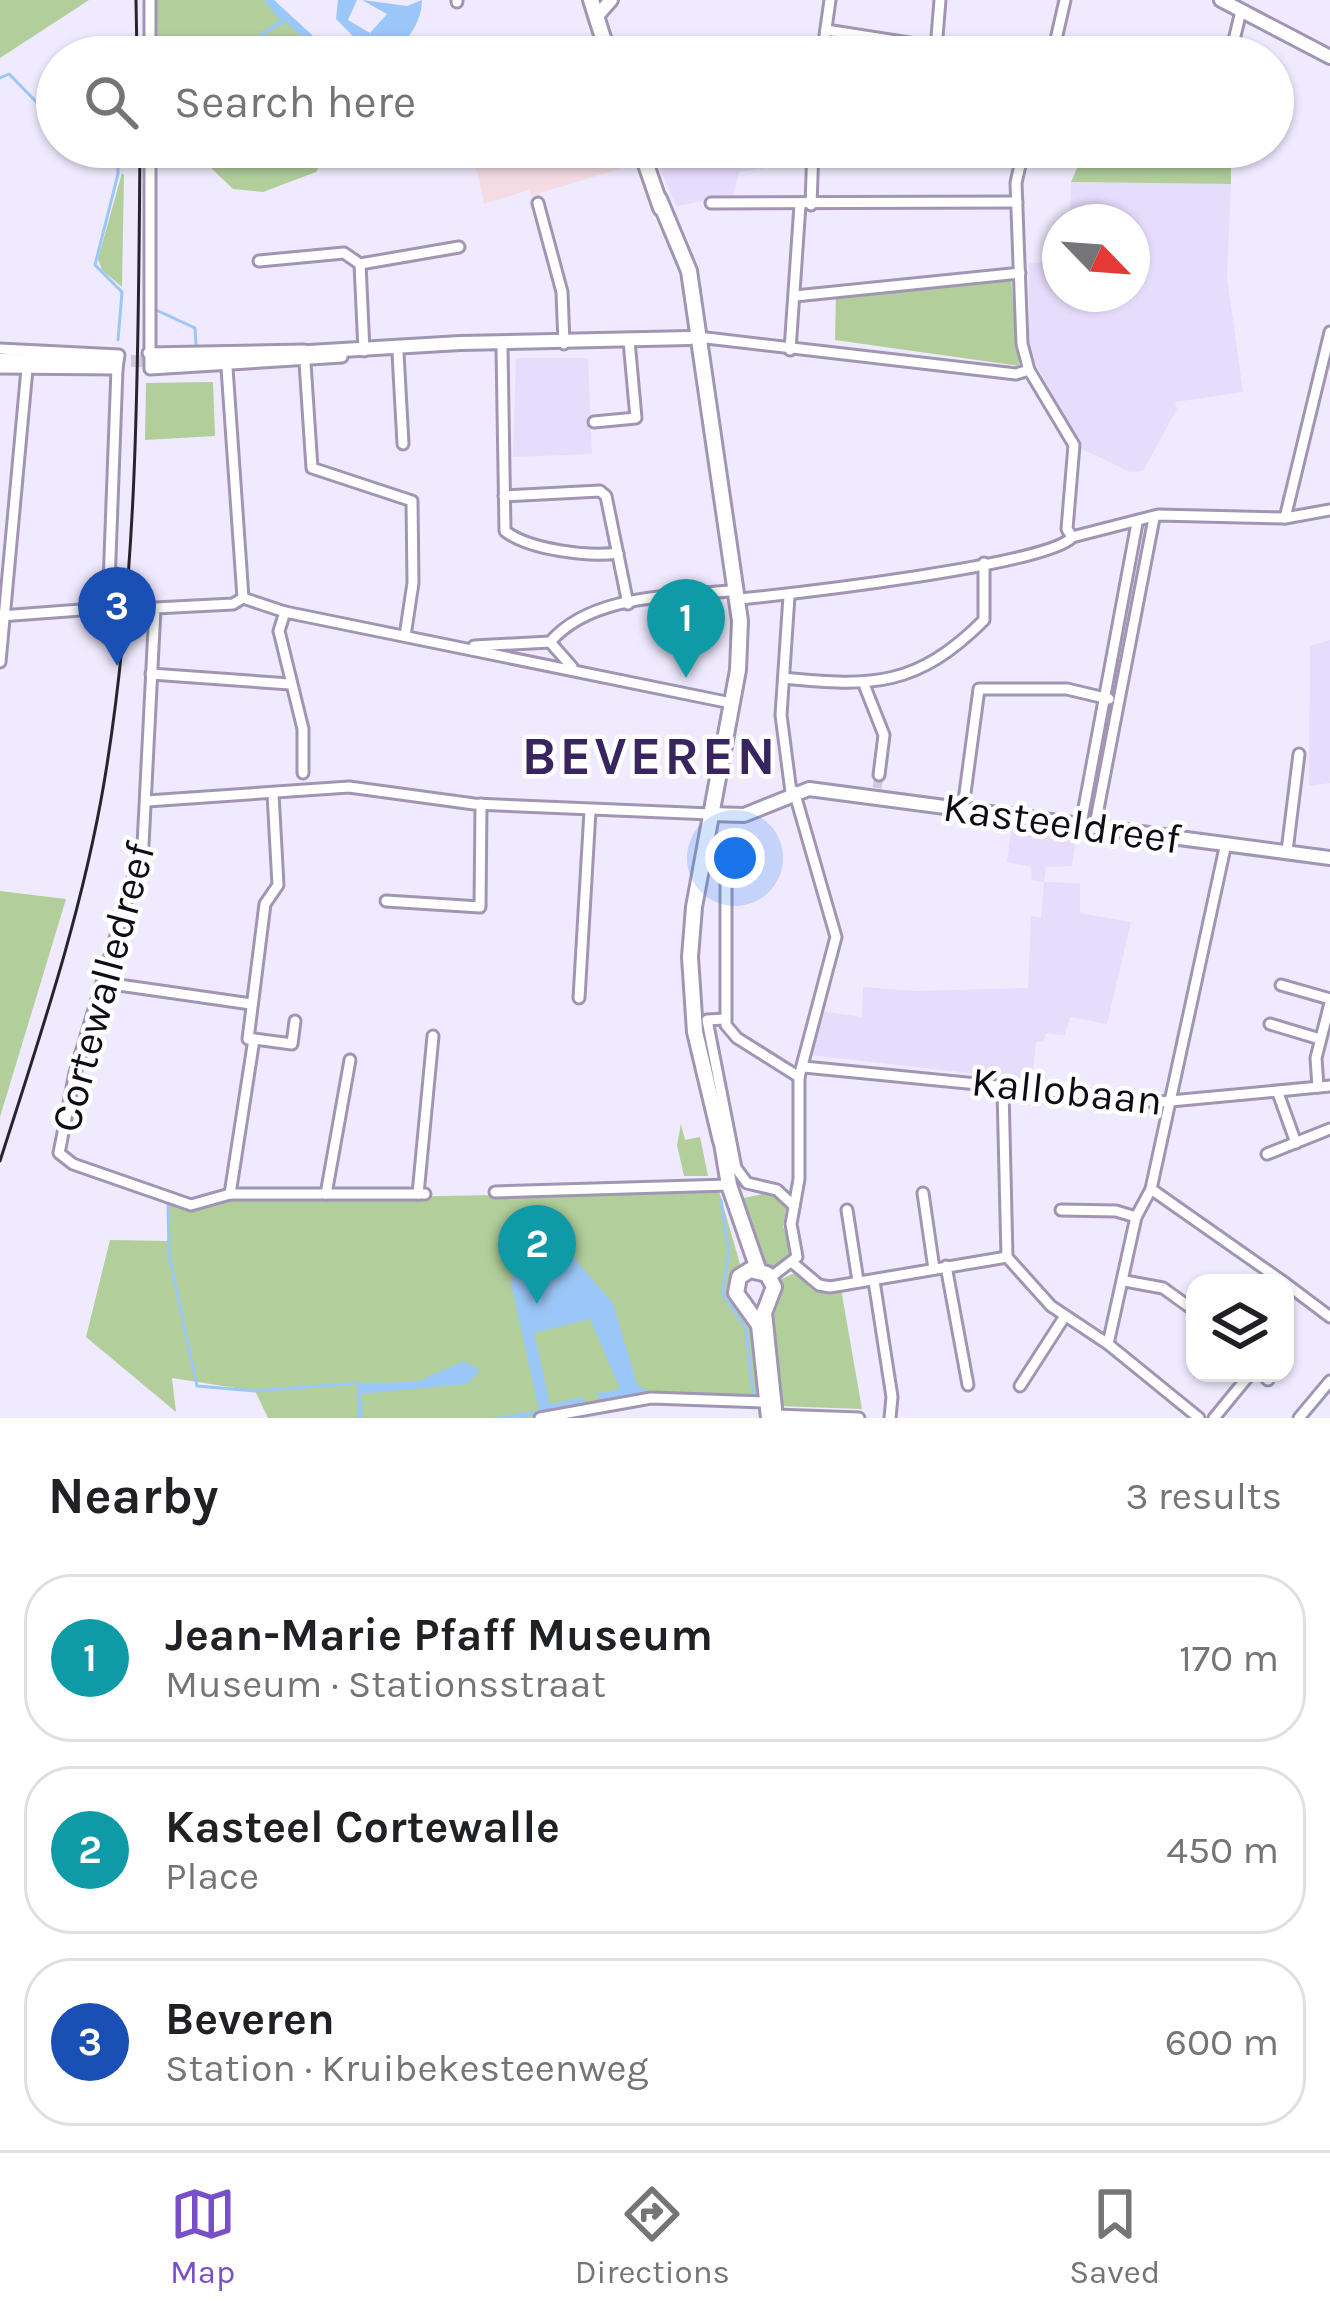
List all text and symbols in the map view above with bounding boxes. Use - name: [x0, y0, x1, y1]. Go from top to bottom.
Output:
- search box: [36, 36, 1294, 168]
- icon: search: [78, 69, 144, 135]
- text: Search here: [174, 76, 416, 128]
- north arrow: [1042, 204, 1150, 312]
- pin: 3: [78, 567, 156, 666]
- pin: 1: [647, 579, 725, 678]
- district label: BEVEREN: [521, 724, 779, 788]
- street label: Kasteeldreef: [940, 782, 1184, 864]
- your location: [705, 828, 765, 888]
- street label: Cortewalledreef: [40, 837, 166, 1137]
- street label: Kallobaan: [969, 1056, 1165, 1126]
- pin: 2: [498, 1205, 576, 1304]
- map controls: [1186, 1274, 1294, 1382]
- button: layers: [1186, 1274, 1294, 1382]
- text: Nearby: [48, 1466, 218, 1526]
- text: 3 results: [1125, 1473, 1282, 1519]
- text: Jean-Marie Pfaff Museum: [165, 1609, 713, 1661]
- text: 1: [83, 1635, 97, 1681]
- text: 170 m: [1179, 1635, 1279, 1681]
- text: Museum · Stationsstraat: [165, 1661, 606, 1707]
- text: Kasteel Cortewalle: [165, 1801, 560, 1853]
- text: 2: [78, 1827, 102, 1873]
- text: 450 m: [1166, 1827, 1279, 1873]
- text: Place: [165, 1853, 259, 1899]
- text: Beveren: [165, 1993, 335, 2045]
- text: 3: [78, 2019, 102, 2065]
- text: 600 m: [1165, 2019, 1279, 2065]
- text: Station · Kruibekesteenweg: [165, 2045, 649, 2091]
- tab: Map: [170, 2181, 236, 2291]
- tab: Directions: [575, 2181, 730, 2291]
- tab: Saved: [1069, 2181, 1160, 2291]

